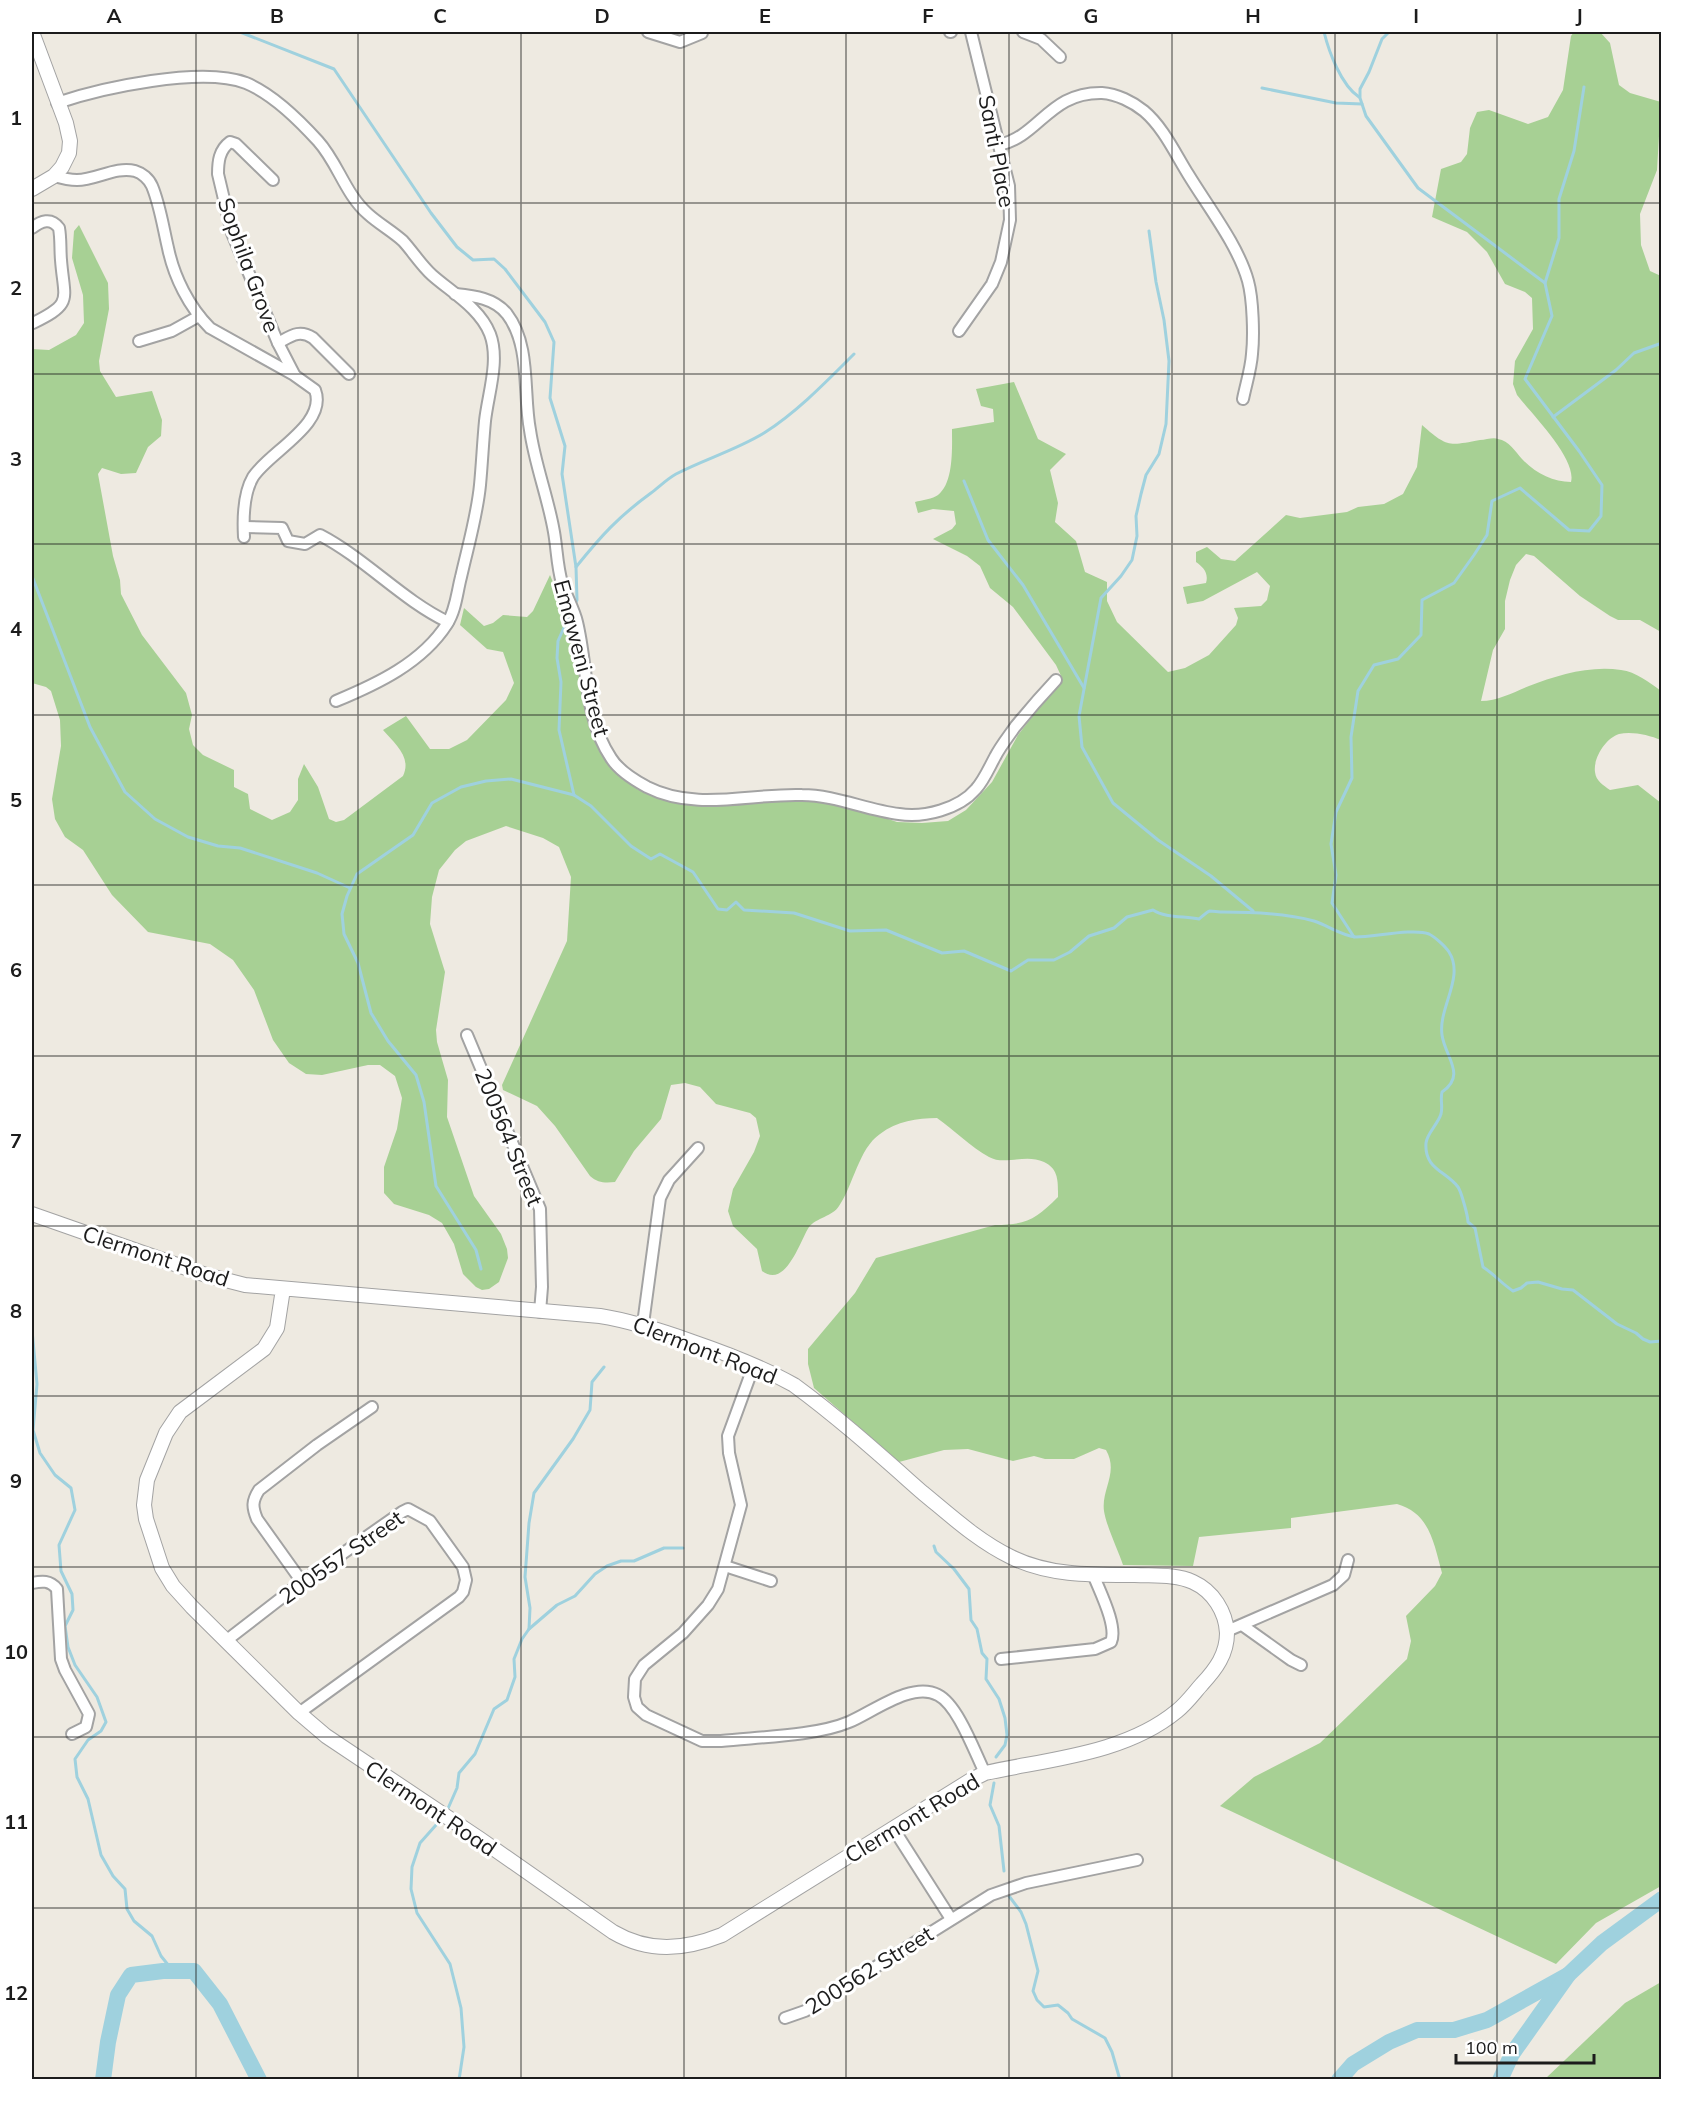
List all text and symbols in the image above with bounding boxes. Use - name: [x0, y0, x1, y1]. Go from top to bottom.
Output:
- text: A: [107, 3, 122, 28]
- text: B: [270, 3, 284, 28]
- text: C: [433, 3, 447, 28]
- text: D: [594, 3, 610, 28]
- text: E: [759, 3, 771, 28]
- text: F: [922, 3, 934, 28]
- text: G: [1084, 3, 1098, 28]
- text: H: [1245, 3, 1261, 28]
- text: I: [1413, 3, 1419, 28]
- text: J: [1575, 3, 1583, 28]
- street label: Santi Place: [972, 92, 1022, 210]
- text: 1: [10, 105, 22, 130]
- street label: Sophila Grove: [212, 194, 286, 336]
- text: 2: [10, 275, 22, 300]
- text: 3: [10, 446, 22, 471]
- street label: Emaweni Street: [548, 577, 616, 740]
- text: 4: [10, 616, 22, 641]
- text: 5: [10, 787, 22, 812]
- text: 6: [10, 957, 22, 982]
- street label: 200564 Street: [469, 1064, 549, 1210]
- text: 7: [10, 1128, 22, 1153]
- street label: Clermont Road: [79, 1219, 233, 1293]
- text: 8: [10, 1298, 22, 1323]
- street label: Clermont Road: [629, 1310, 781, 1390]
- text: 9: [10, 1468, 22, 1493]
- street label: 200557 Street: [273, 1504, 409, 1610]
- text: 10: [4, 1639, 28, 1664]
- street label: Clermont Road: [360, 1754, 502, 1862]
- street label: Clermont Road: [839, 1767, 985, 1869]
- text: 11: [4, 1809, 28, 1834]
- street label: 200562 Street: [800, 1919, 938, 2020]
- text: 12: [4, 1980, 28, 2005]
- scale bar: [1456, 2027, 1594, 2065]
- text: 100 m: [1465, 2036, 1518, 2059]

